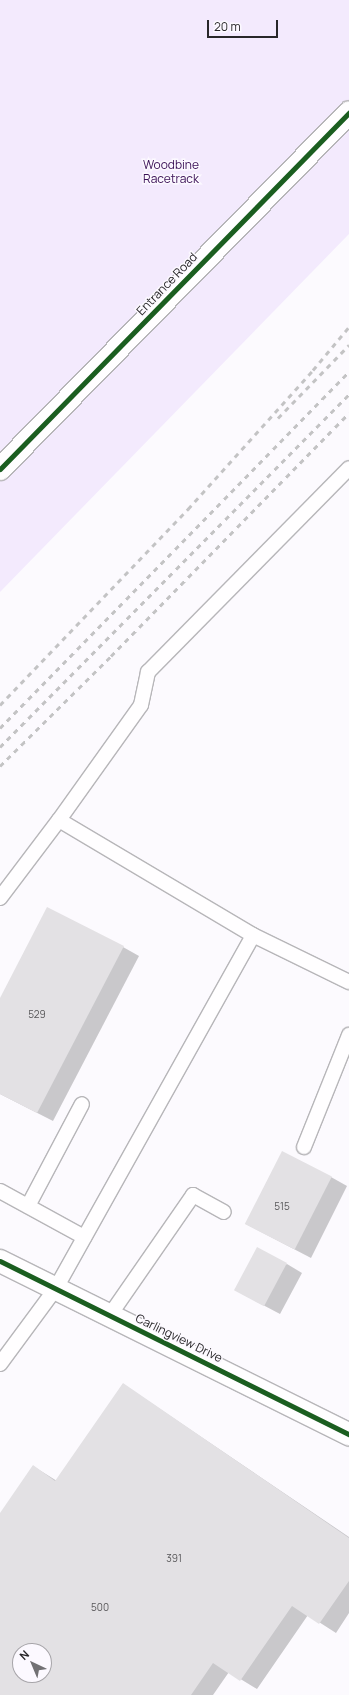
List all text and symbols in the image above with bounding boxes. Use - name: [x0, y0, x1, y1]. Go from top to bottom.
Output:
- scale bar: [209, 12, 280, 38]
- text: 20 m: [214, 18, 241, 35]
- park label: Woodbine Racetrack: [143, 158, 199, 186]
- street label: Entrance Road: [134, 250, 200, 318]
- house number: 529: [28, 1009, 46, 1021]
- house number: 515: [274, 1201, 290, 1213]
- street label: Carlingview Drive: [133, 1311, 225, 1365]
- house number: 391: [166, 1553, 182, 1565]
- house number: 500: [91, 1602, 109, 1614]
- north arrow: [12, 1643, 52, 1683]
- text: N: [16, 1647, 32, 1663]

